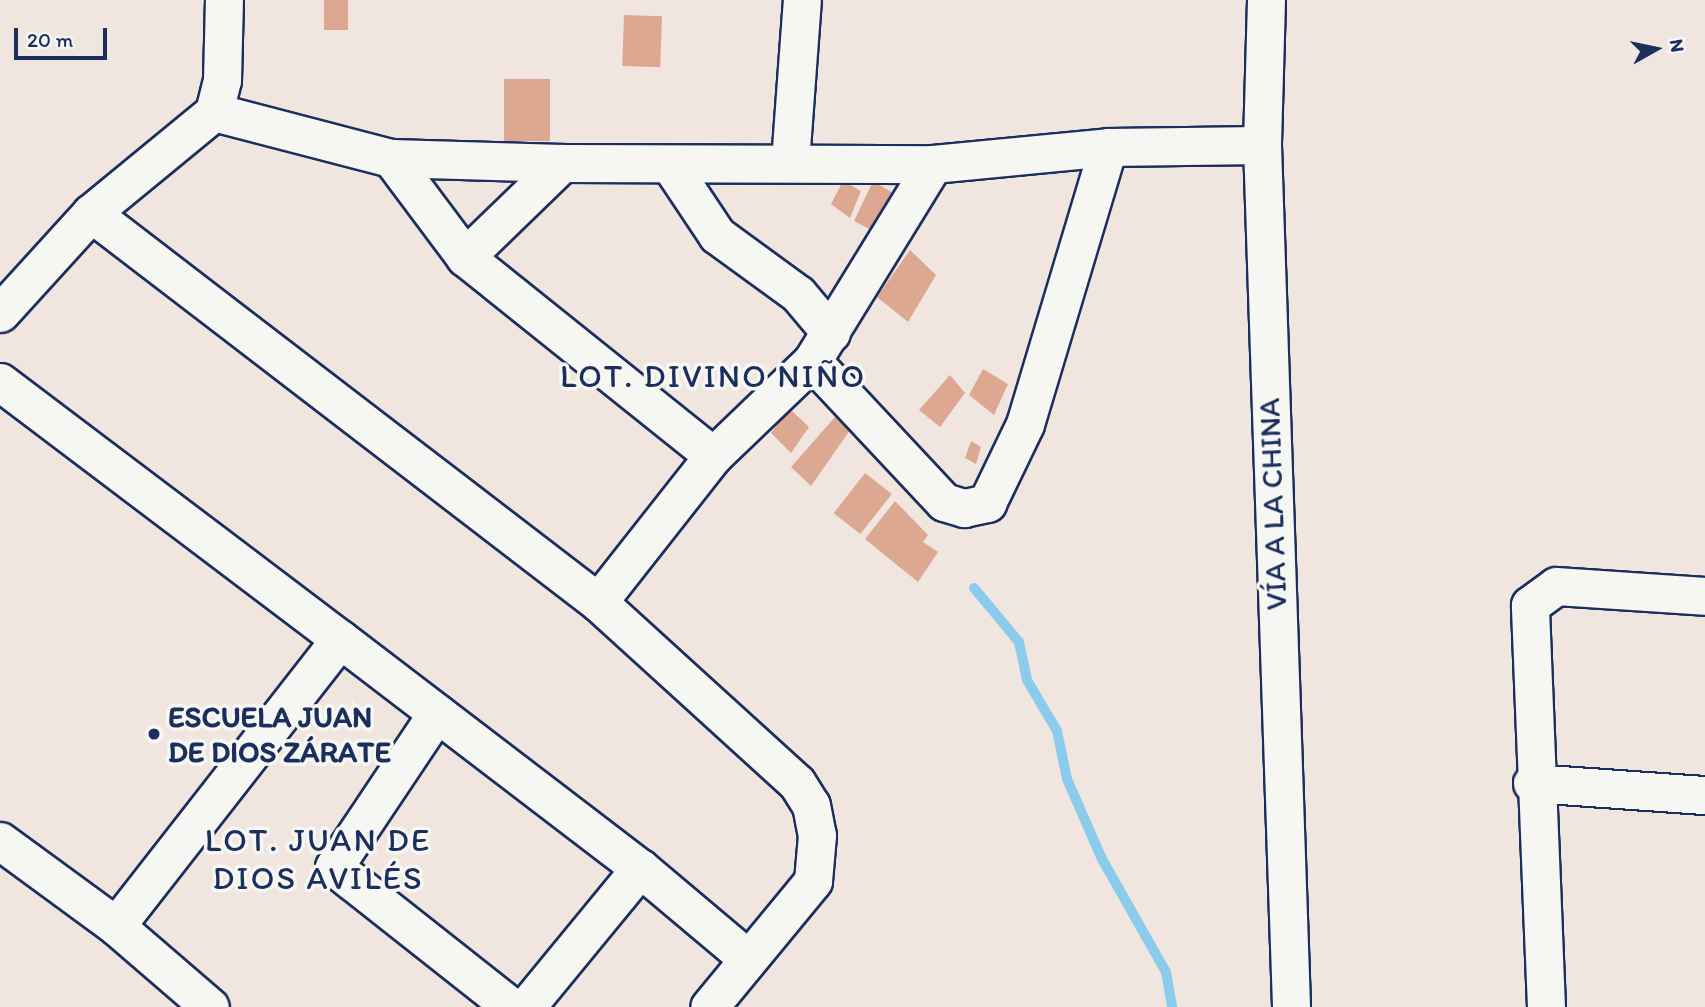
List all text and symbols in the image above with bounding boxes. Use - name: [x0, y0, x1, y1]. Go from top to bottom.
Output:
- scale bar: [18, 14, 110, 58]
- north arrow: [1621, 14, 1691, 84]
- text: 20 m: [27, 27, 73, 52]
- text: N: [1665, 37, 1690, 54]
- district label: LOT. DIVINO NIÑO: [564, 356, 862, 396]
- street label: VÍA A LA CHINA: [1251, 397, 1295, 611]
- place label: ESCUELA JUAN DE DIOS ZÁRATE: [168, 699, 395, 770]
- marker: ESCUELA JUAN DE DIOS ZÁRATE: [146, 726, 162, 742]
- district label: LOT. JUAN DE DIOS AVILÉS: [206, 820, 430, 898]

